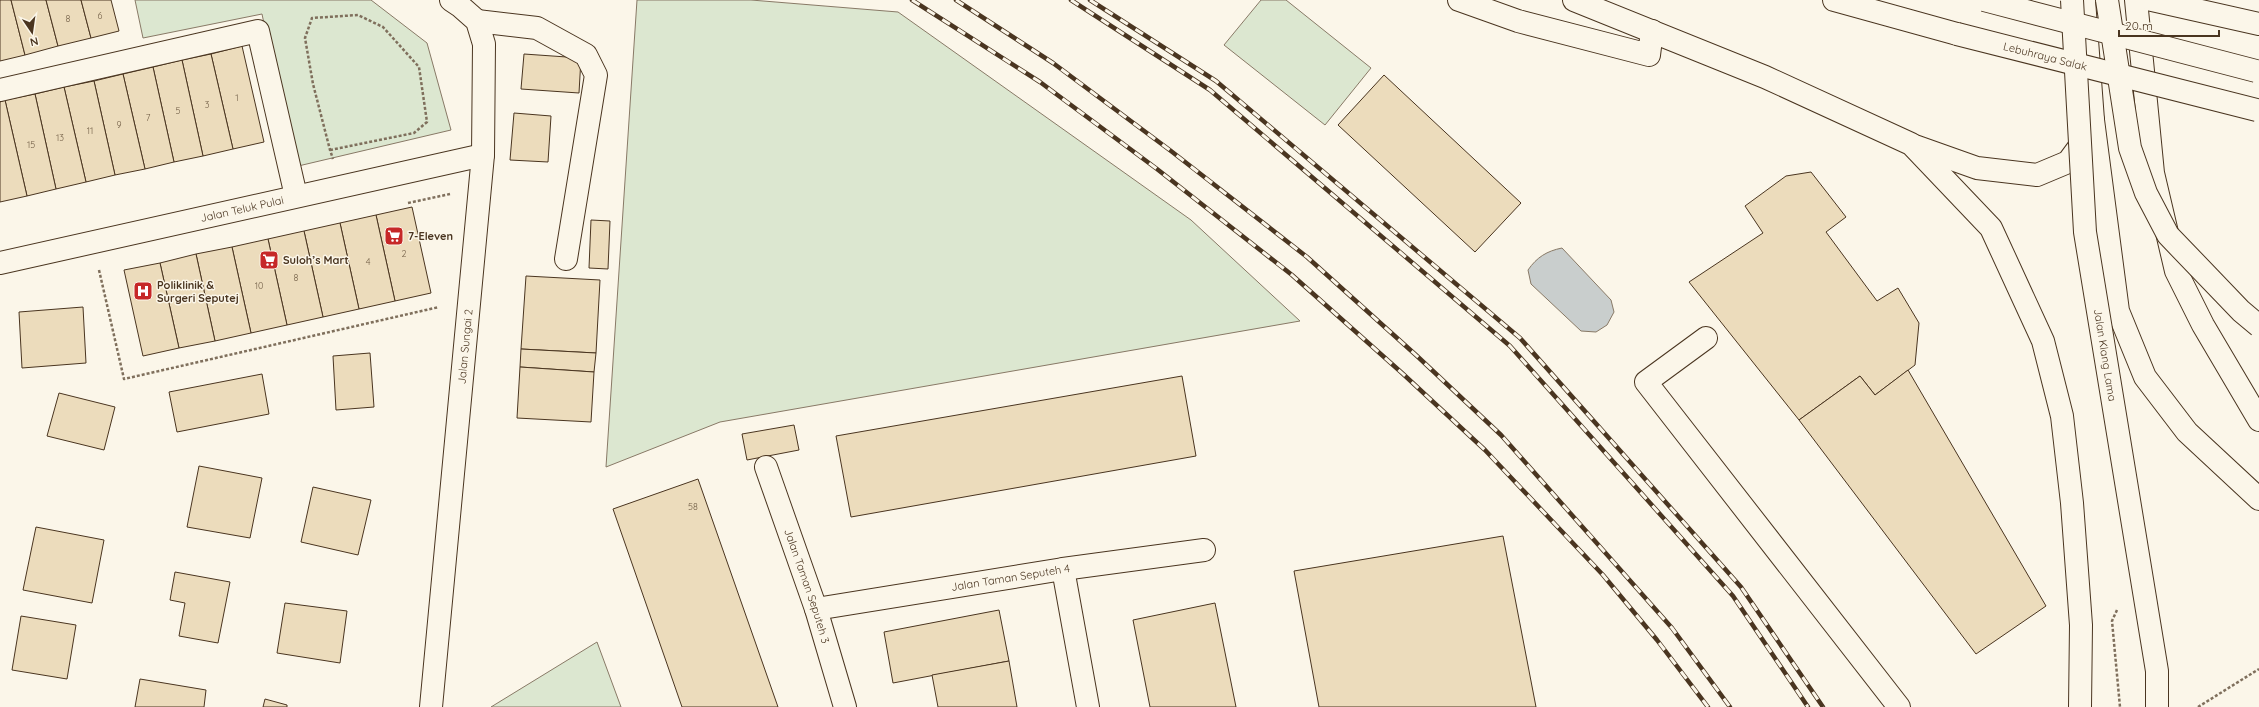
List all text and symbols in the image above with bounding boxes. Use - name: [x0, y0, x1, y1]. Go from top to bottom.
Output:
- house number: 6: [98, 10, 103, 21]
- north arrow: [12, 12, 52, 52]
- scale bar: [2119, 12, 2219, 38]
- house number: 8: [66, 13, 71, 24]
- text: 20 m: [2125, 18, 2153, 33]
- text: N: [29, 34, 40, 49]
- street label: Lebuhraya Salak: [2002, 39, 2089, 74]
- house number: 1: [235, 92, 239, 103]
- house number: 3: [205, 99, 210, 110]
- house number: 5: [176, 105, 181, 116]
- house number: 7: [146, 112, 151, 123]
- house number: 9: [116, 119, 122, 130]
- house number: 11: [87, 125, 93, 136]
- house number: 13: [56, 132, 64, 143]
- house number: 15: [27, 139, 35, 150]
- street label: Jalan Teluk Pulai: [199, 193, 285, 225]
- supermarket icon: 7-Eleven: [383, 225, 405, 247]
- place label: 7-Eleven: [408, 229, 453, 243]
- house number: 2: [402, 248, 407, 259]
- supermarket icon: Suloh’s Mart: [258, 249, 280, 271]
- place label: Suloh’s Mart: [283, 253, 349, 267]
- house number: 4: [366, 256, 371, 267]
- house number: 8: [294, 272, 299, 283]
- place label: Poliklinik & Surgeri Seputej: [157, 278, 239, 305]
- hospital icon: Poliklinik & Surgeri Seputej: [132, 280, 154, 302]
- house number: 10: [255, 280, 263, 291]
- street label: Jalan Sungai 2: [454, 308, 475, 385]
- street label: Jalan Klang Lama: [2091, 308, 2120, 402]
- house number: 58: [688, 501, 698, 512]
- street label: Jalan Taman Seputeh 3: [781, 527, 833, 645]
- street label: Jalan Taman Seputeh 4: [950, 561, 1071, 594]

